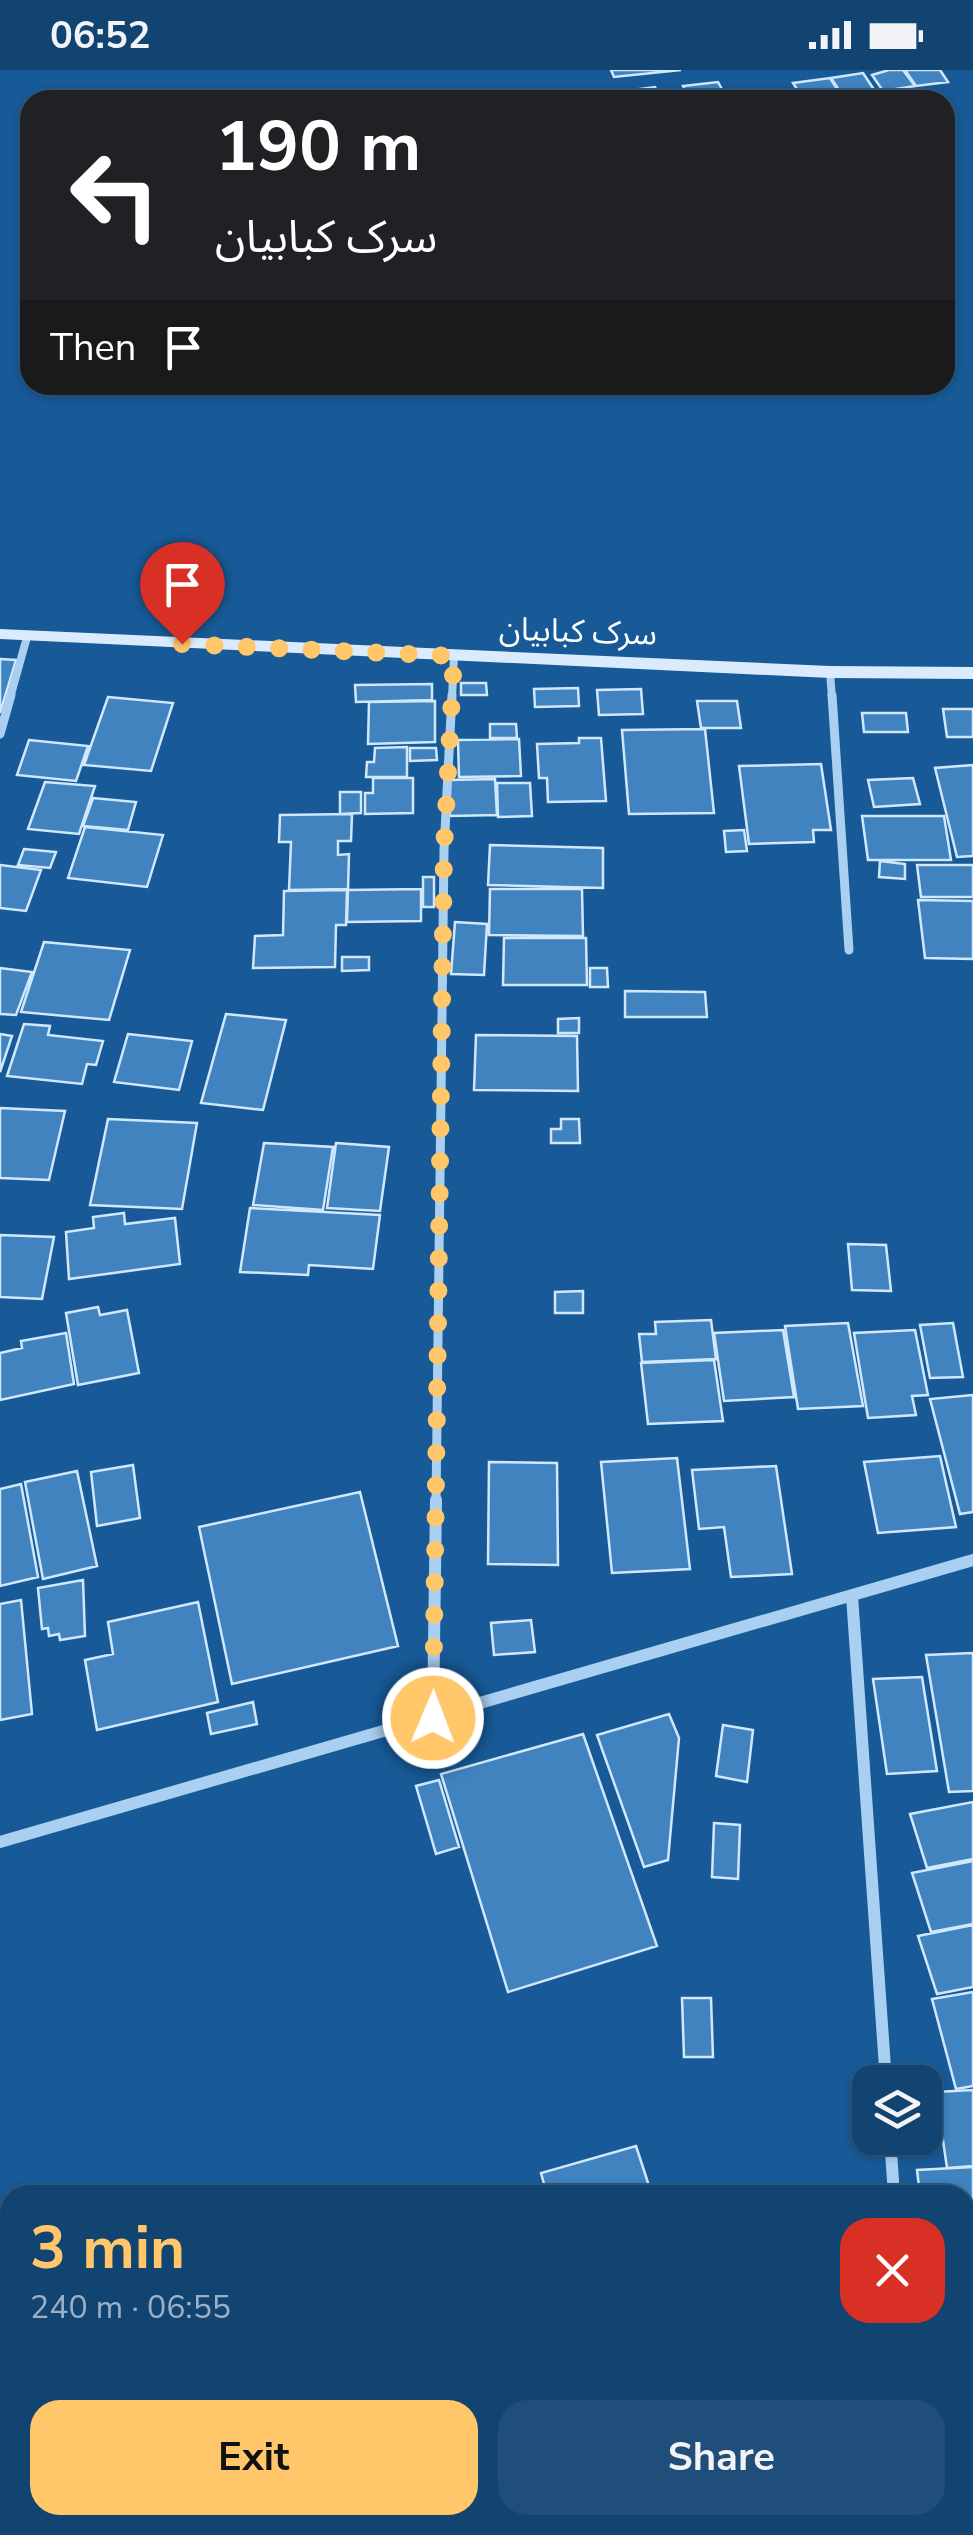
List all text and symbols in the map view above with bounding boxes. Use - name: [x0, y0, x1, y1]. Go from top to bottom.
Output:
- text: 06:52: [50, 10, 151, 61]
- text: 190 m: [215, 99, 421, 195]
- icon: left: [50, 130, 180, 260]
- text: سرک کبابیان: [215, 207, 437, 268]
- icon: arrive: [156, 320, 211, 375]
- text: Then: [50, 322, 136, 373]
- pin: [140, 542, 225, 645]
- icon: arrive: [155, 557, 210, 612]
- street label: سرک کبابیان: [498, 607, 658, 656]
- position arrow: [381, 1666, 485, 1770]
- map controls: [852, 2065, 942, 2155]
- button: layers: [852, 2065, 942, 2155]
- text: 3 min: [30, 2207, 185, 2289]
- button: close: [840, 2218, 945, 2323]
- text: 240 m · 06:55: [30, 2286, 231, 2329]
- button: Exit: [30, 2400, 478, 2515]
- button: Share: [498, 2400, 945, 2515]

